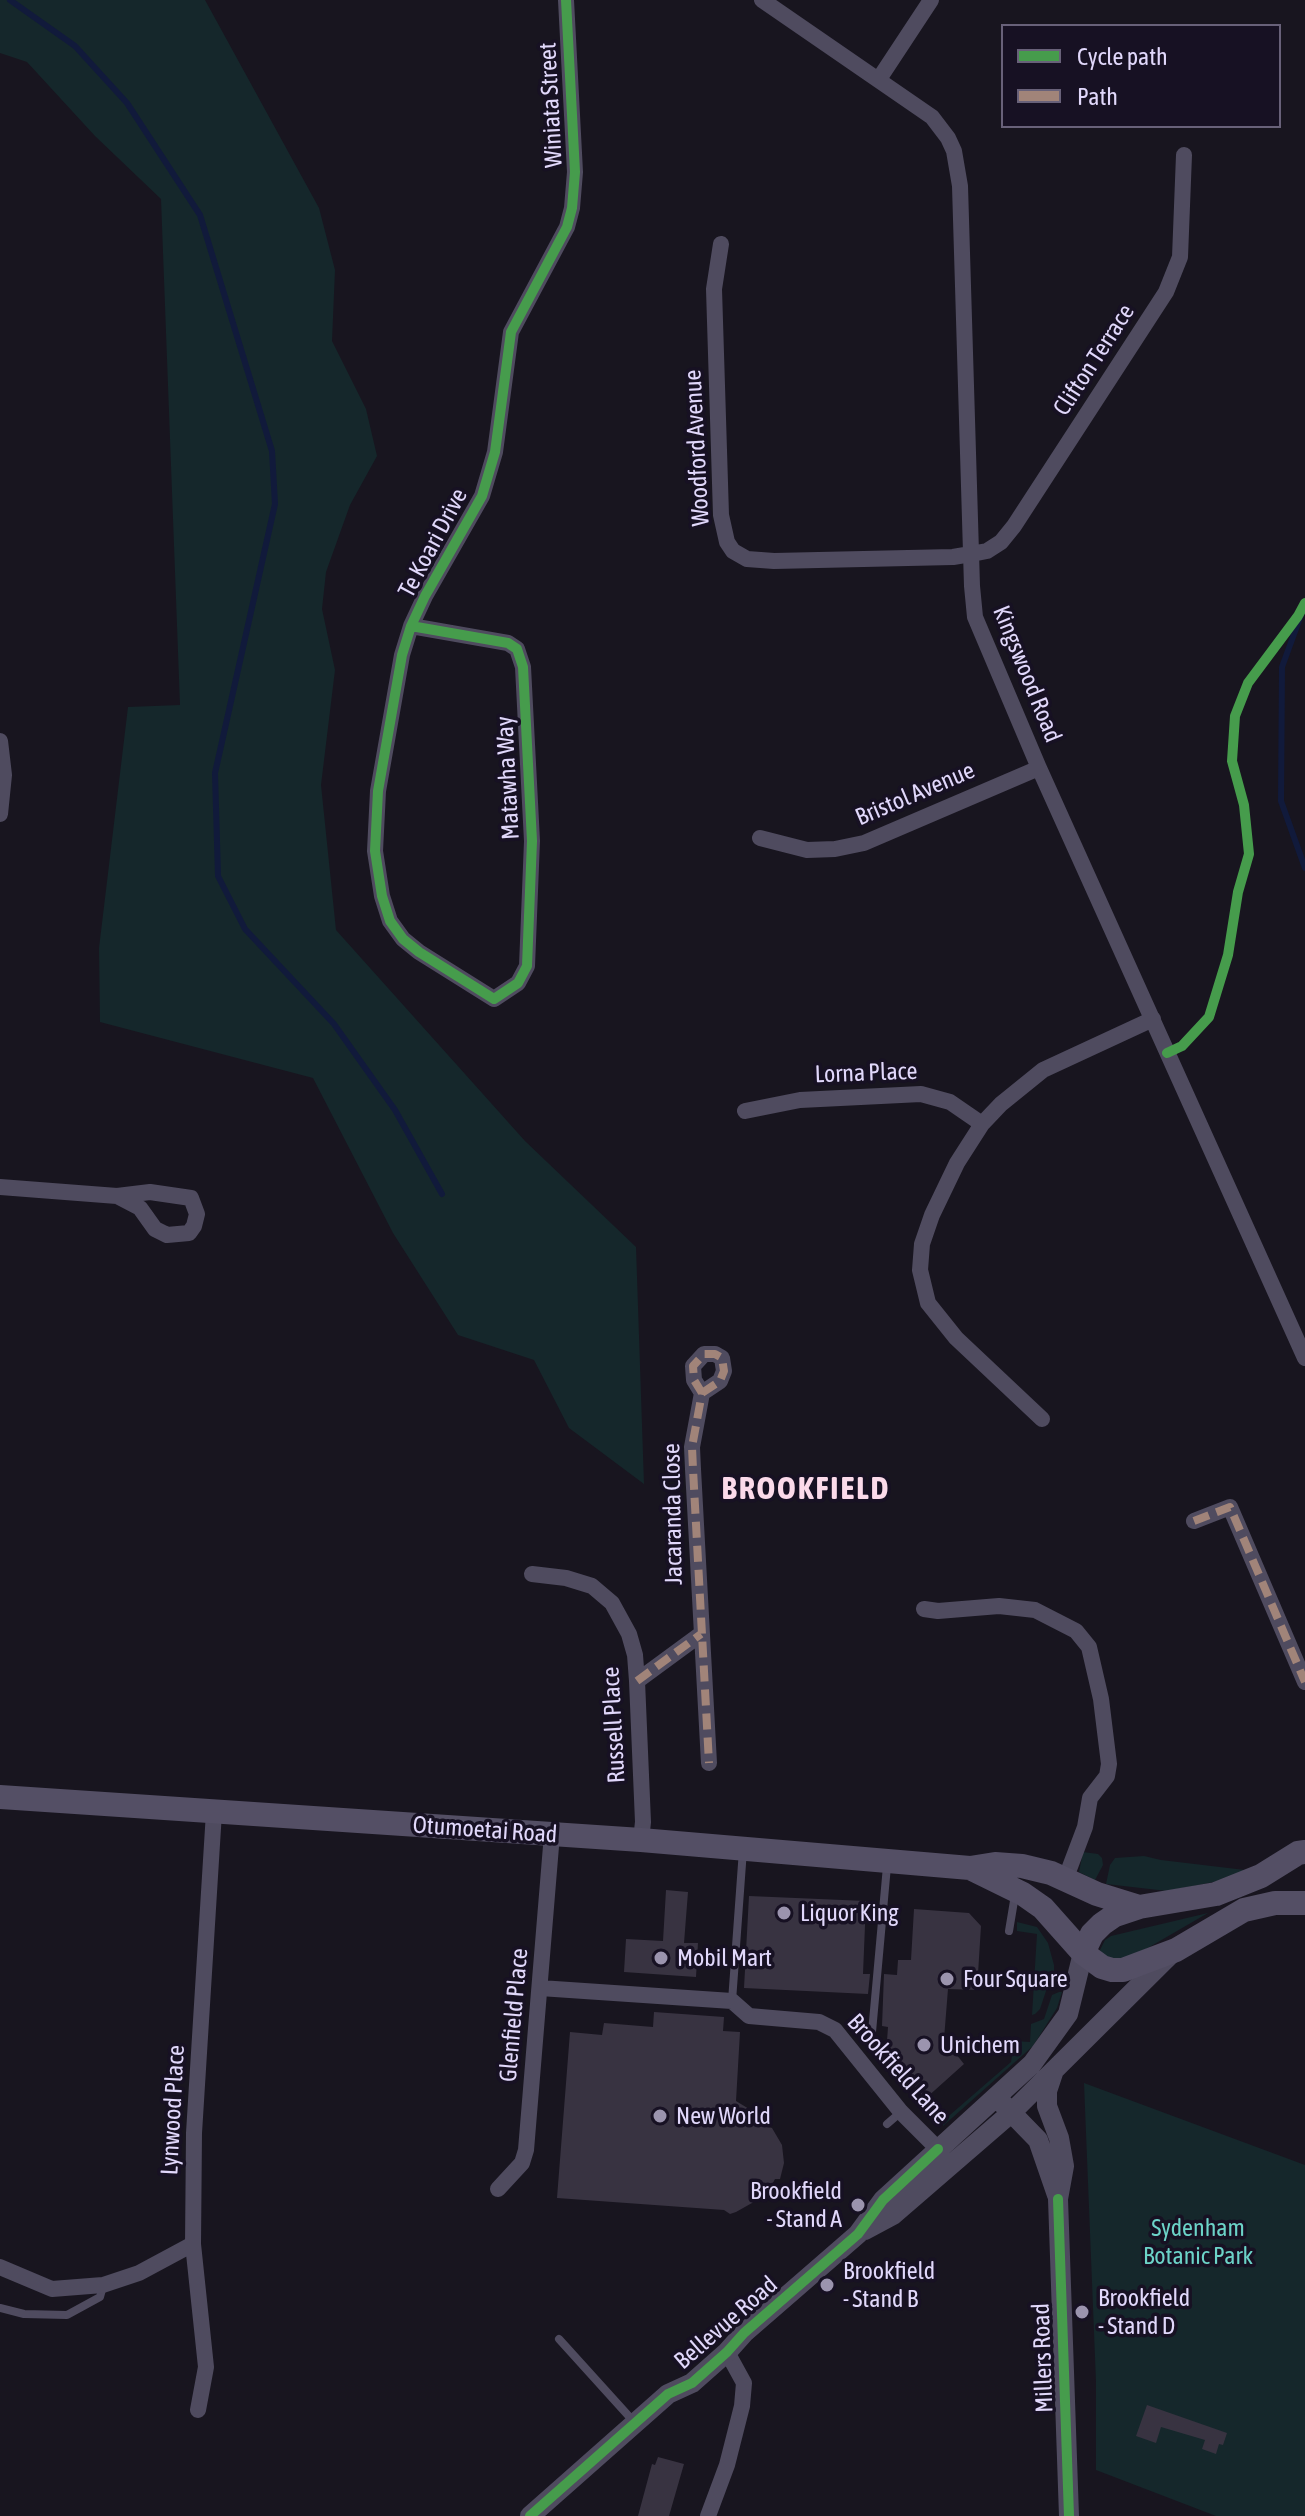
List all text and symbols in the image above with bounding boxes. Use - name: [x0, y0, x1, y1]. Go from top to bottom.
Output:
- legend: [1001, 24, 1281, 128]
- street label: Winiata Street: [533, 42, 569, 168]
- text: Cycle path: [1077, 43, 1168, 70]
- text: Path: [1077, 83, 1118, 110]
- street label: Clifton Terrace: [1047, 299, 1141, 421]
- street label: Woodford Avenue: [679, 369, 715, 527]
- street label: Te Koari Drive: [392, 483, 474, 603]
- street label: Kingswood Road: [987, 601, 1067, 747]
- street label: Matawha Way: [490, 716, 526, 840]
- street label: Bristol Avenue: [851, 756, 979, 832]
- street label: Lorna Place: [814, 1057, 918, 1089]
- street label: Jacaranda Close: [657, 1443, 689, 1585]
- district label: BROOKFIELD: [722, 1470, 890, 1508]
- street label: Russell Place: [597, 1666, 631, 1784]
- street label: Otumoetai Road: [412, 1811, 558, 1849]
- place label: Liquor King: [800, 1899, 899, 1927]
- marker: Liquor King: [775, 1904, 793, 1922]
- place label: Mobil Mart: [677, 1944, 772, 1972]
- street label: Glenfield Place: [494, 1947, 534, 2083]
- marker: Mobil Mart: [652, 1949, 670, 1967]
- place label: Four Square: [963, 1965, 1068, 1993]
- marker: Four Square: [938, 1970, 956, 1988]
- street label: Brookfield Lane: [841, 2008, 955, 2130]
- place label: Unichem: [940, 2031, 1020, 2059]
- marker: Unichem: [915, 2036, 933, 2054]
- street label: Lynwood Place: [155, 2044, 191, 2176]
- place label: New World: [676, 2102, 771, 2130]
- marker: New World: [651, 2107, 669, 2125]
- place label: Brookfield - Stand A: [750, 2177, 842, 2233]
- marker: Brookfield - Stand A: [849, 2196, 867, 2214]
- park label: Sydenham Botanic Park: [1143, 2214, 1253, 2270]
- place label: Brookfield - Stand B: [843, 2257, 935, 2313]
- street label: Bellevue Road: [669, 2271, 783, 2375]
- marker: Brookfield - Stand B: [818, 2276, 836, 2294]
- place label: Brookfield - Stand D: [1098, 2284, 1190, 2340]
- street label: Millers Road: [1027, 2303, 1059, 2413]
- marker: Brookfield - Stand D: [1073, 2303, 1091, 2321]

